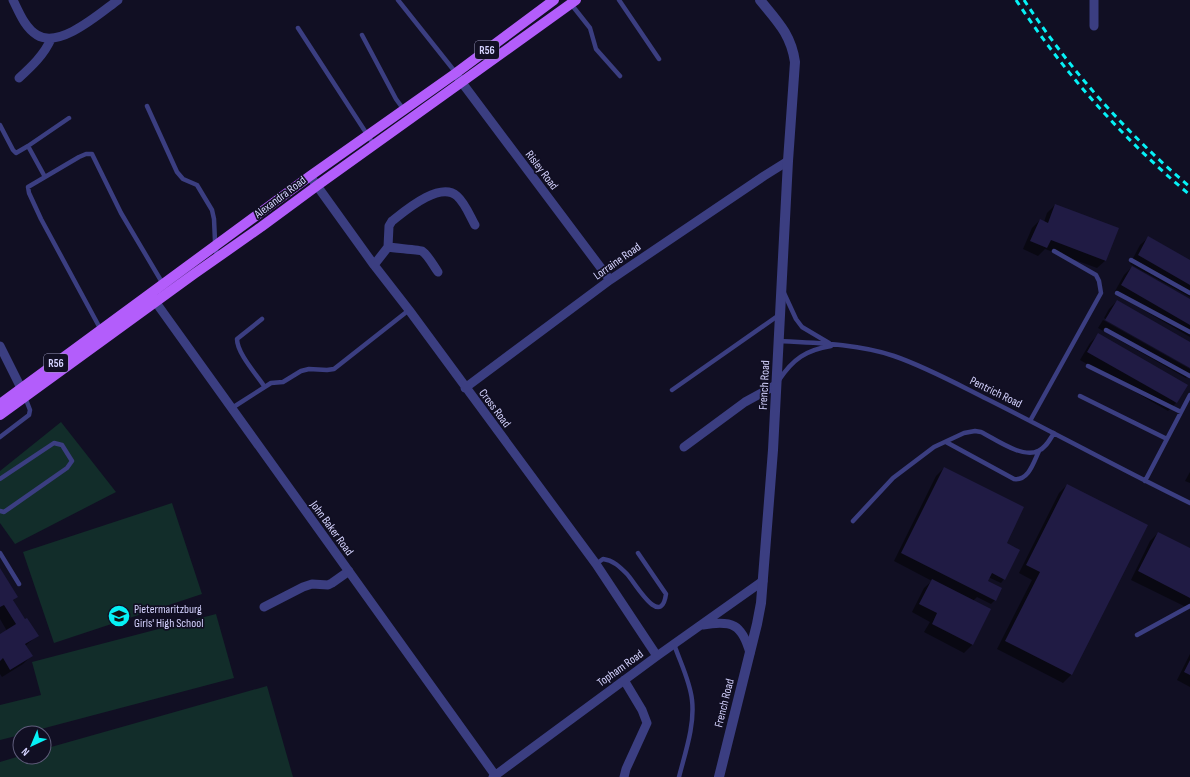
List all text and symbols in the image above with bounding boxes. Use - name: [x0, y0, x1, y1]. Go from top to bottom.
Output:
- road number: R56: [475, 41, 499, 59]
- street label: Risley Road: [522, 148, 561, 193]
- street label: Alexandra Road: [251, 173, 309, 222]
- street label: Lorraine Road: [591, 240, 644, 283]
- road number: R56: [44, 354, 68, 372]
- street label: French Road: [756, 360, 773, 410]
- street label: Pentrich Road: [967, 373, 1024, 412]
- street label: Cross Road: [475, 386, 514, 431]
- street label: John Baker Road: [306, 497, 357, 559]
- place label: Pietermaritzburg Girls' High School: [134, 602, 203, 631]
- school or university icon: Pietermaritzburg Girls' High School: [106, 603, 132, 629]
- street label: Topham Road: [594, 647, 646, 690]
- street label: French Road: [711, 677, 738, 729]
- north arrow: [12, 725, 52, 765]
- text: N: [19, 745, 32, 759]

